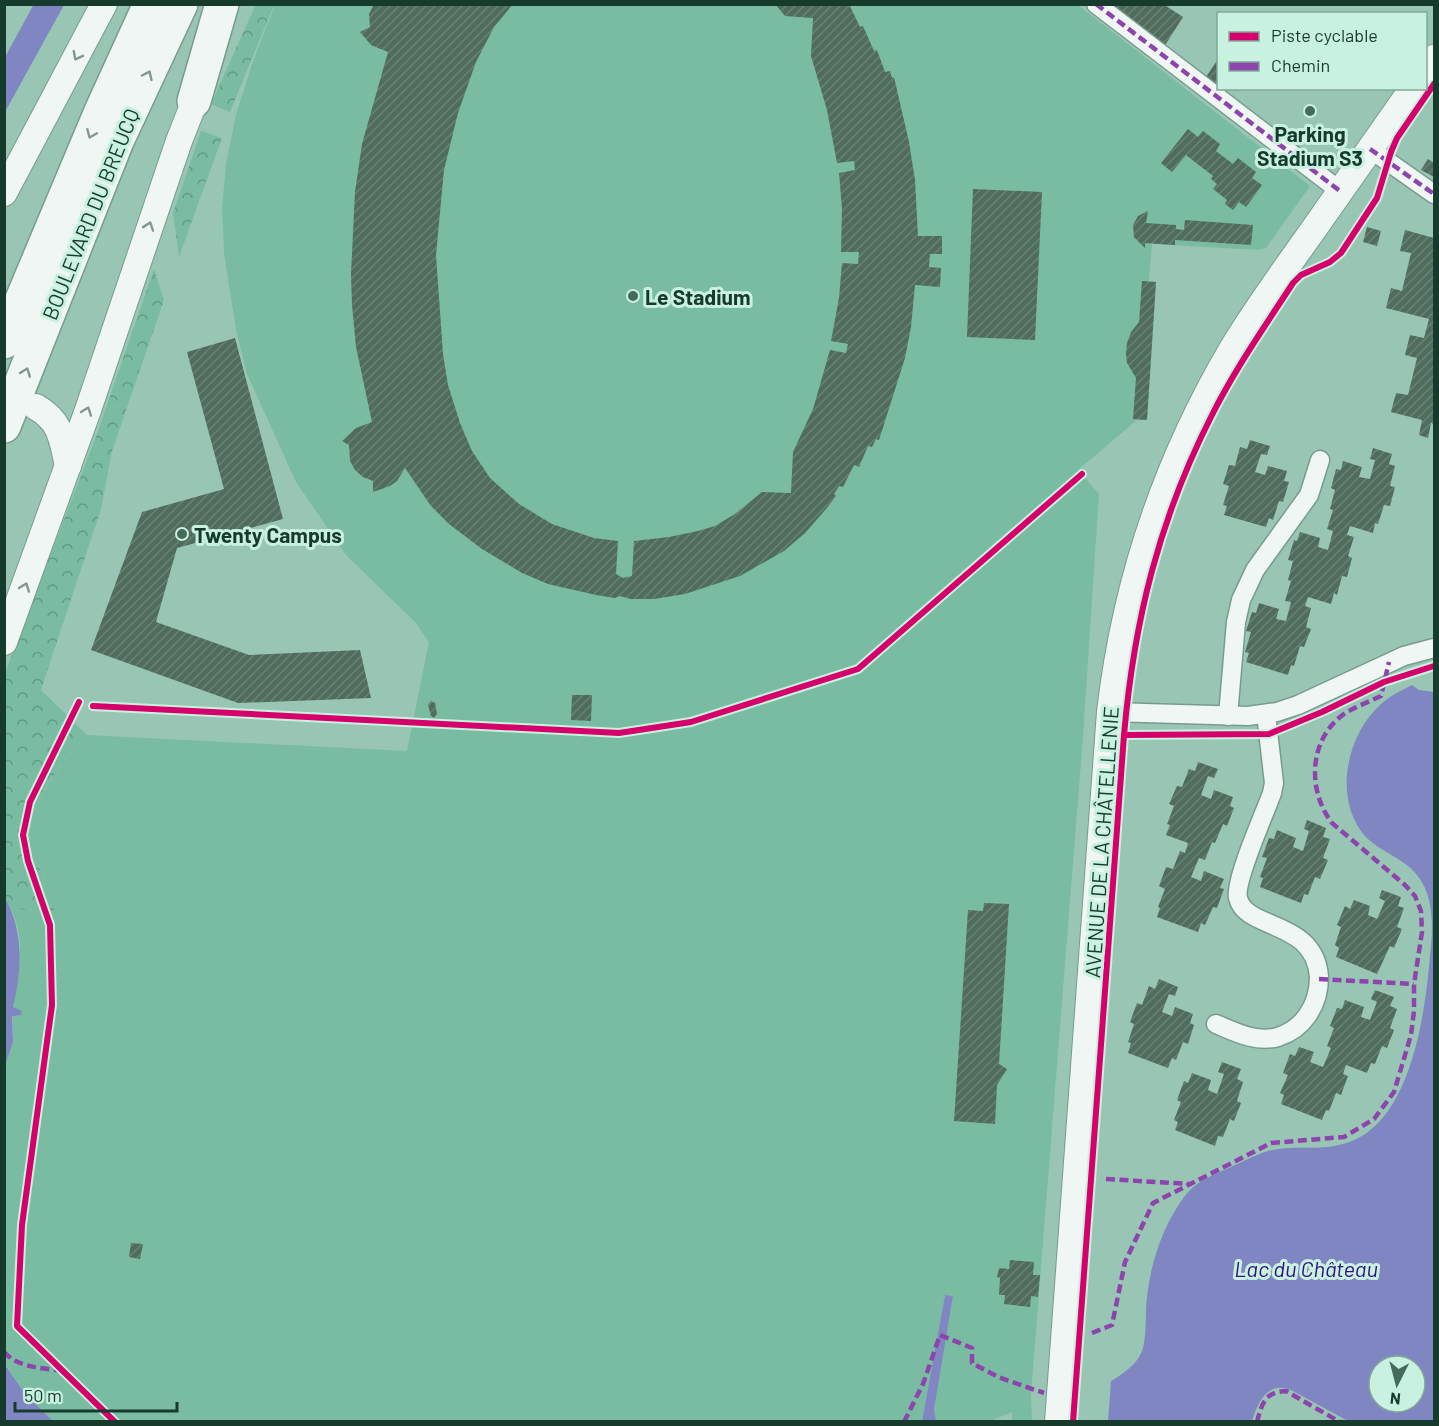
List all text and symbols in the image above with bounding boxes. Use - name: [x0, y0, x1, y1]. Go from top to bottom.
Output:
- legend: [1217, 12, 1427, 90]
- text: Piste cyclable: [1271, 24, 1378, 46]
- one-way arrow: [73, 50, 84, 60]
- text: Chemin: [1271, 54, 1330, 76]
- one-way arrow: [141, 70, 153, 81]
- marker: Parking Stadium S3: [1303, 104, 1317, 118]
- street label: BOULEVARD DU BREUCQ: [36, 105, 144, 323]
- place label: Parking Stadium S3: [1257, 121, 1363, 170]
- one-way arrow: [86, 128, 98, 139]
- one-way arrow: [142, 221, 155, 232]
- place label: Le Stadium: [645, 284, 750, 309]
- marker: Le Stadium: [626, 289, 640, 303]
- one-way arrow: [19, 367, 31, 378]
- one-way arrow: [80, 406, 93, 417]
- place label: Twenty Campus: [194, 522, 342, 547]
- marker: Twenty Campus: [175, 527, 189, 541]
- one-way arrow: [17, 582, 30, 593]
- street label: AVENUE DE LA CHÂTELLENIE: [1079, 705, 1123, 979]
- water label: Lac du Château: [1234, 1255, 1378, 1281]
- north arrow: [1367, 1354, 1427, 1414]
- scale bar: [15, 1375, 177, 1413]
- text: 50 m: [24, 1384, 62, 1406]
- text: N: [1389, 1389, 1402, 1409]

